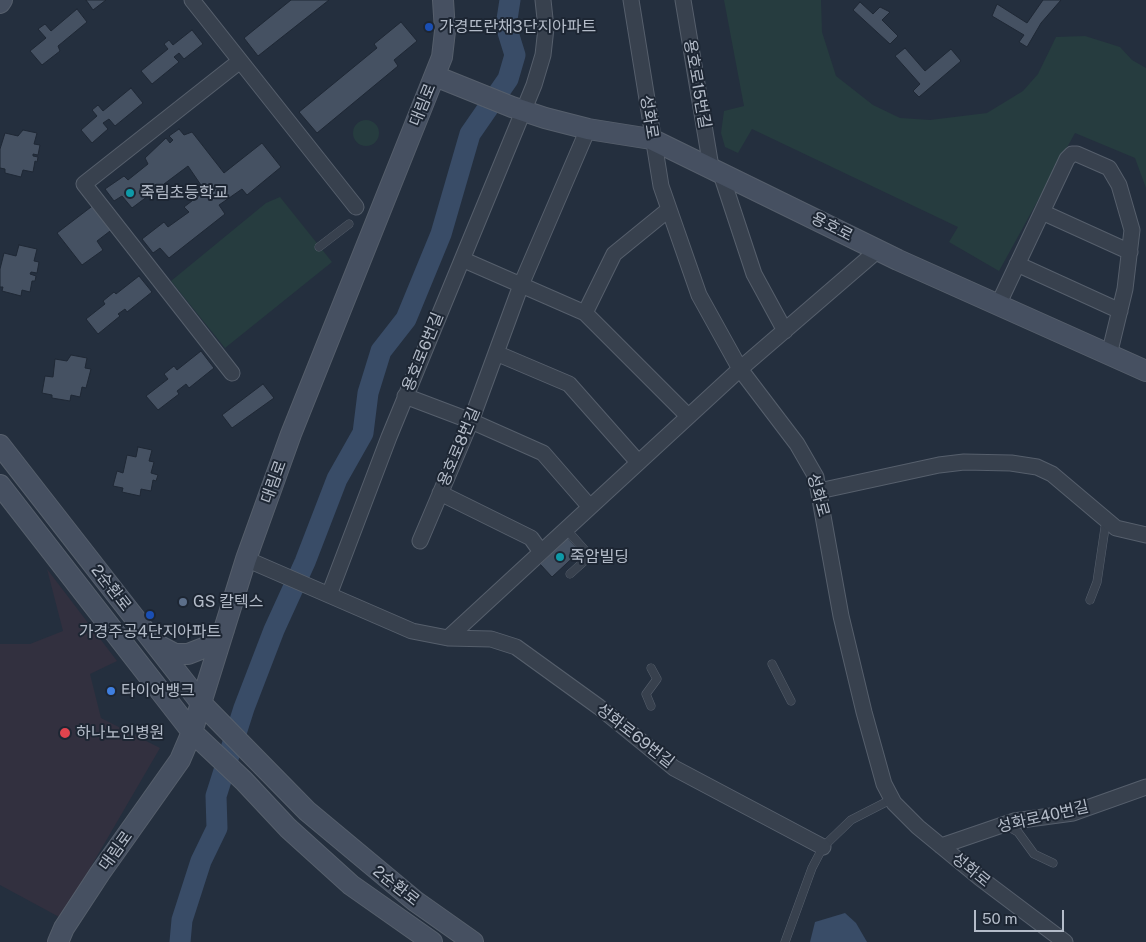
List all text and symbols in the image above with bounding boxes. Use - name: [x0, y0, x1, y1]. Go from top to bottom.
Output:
- place label: 가경뜨란채3단지아파트: [439, 17, 596, 37]
- marker: 가경뜨란채3단지아파트: [423, 21, 435, 33]
- street label: 용호로15번길: [680, 38, 714, 130]
- street label: 대림로: [406, 81, 440, 129]
- street label: 성화로: [636, 94, 662, 140]
- place label: 죽림초등학교: [140, 183, 228, 203]
- marker: 죽림초등학교: [124, 187, 136, 199]
- street label: 용호로: [808, 208, 856, 246]
- street label: 용호로6번길: [398, 310, 448, 394]
- street label: 용호로8번길: [434, 405, 484, 489]
- street label: 대림로: [257, 458, 291, 506]
- street label: 성화로: [803, 471, 833, 519]
- place label: 죽암빌딩: [570, 547, 629, 567]
- marker: 죽암빌딩: [554, 551, 566, 563]
- street label: 2순환로: [87, 561, 135, 615]
- place label: GS 칼텍스: [193, 592, 263, 612]
- marker: GS 칼텍스: [177, 596, 189, 608]
- marker: 가경주공4단지아파트: [144, 609, 156, 621]
- place label: 가경주공4단지아파트: [79, 622, 221, 642]
- place label: 타이어뱅크: [121, 681, 195, 701]
- marker: 타이어뱅크: [105, 685, 117, 697]
- street label: 성화로69번길: [592, 700, 678, 772]
- place label: 하나노인병원: [76, 723, 164, 743]
- marker: 하나노인병원: [58, 726, 72, 740]
- street label: 성화로40번길: [995, 797, 1091, 837]
- street label: 대림로: [95, 827, 137, 875]
- street label: 성화로: [948, 849, 994, 891]
- street label: 2순환로: [369, 862, 423, 910]
- scale bar: [976, 900, 1066, 932]
- text: 50 m: [982, 910, 1017, 927]

